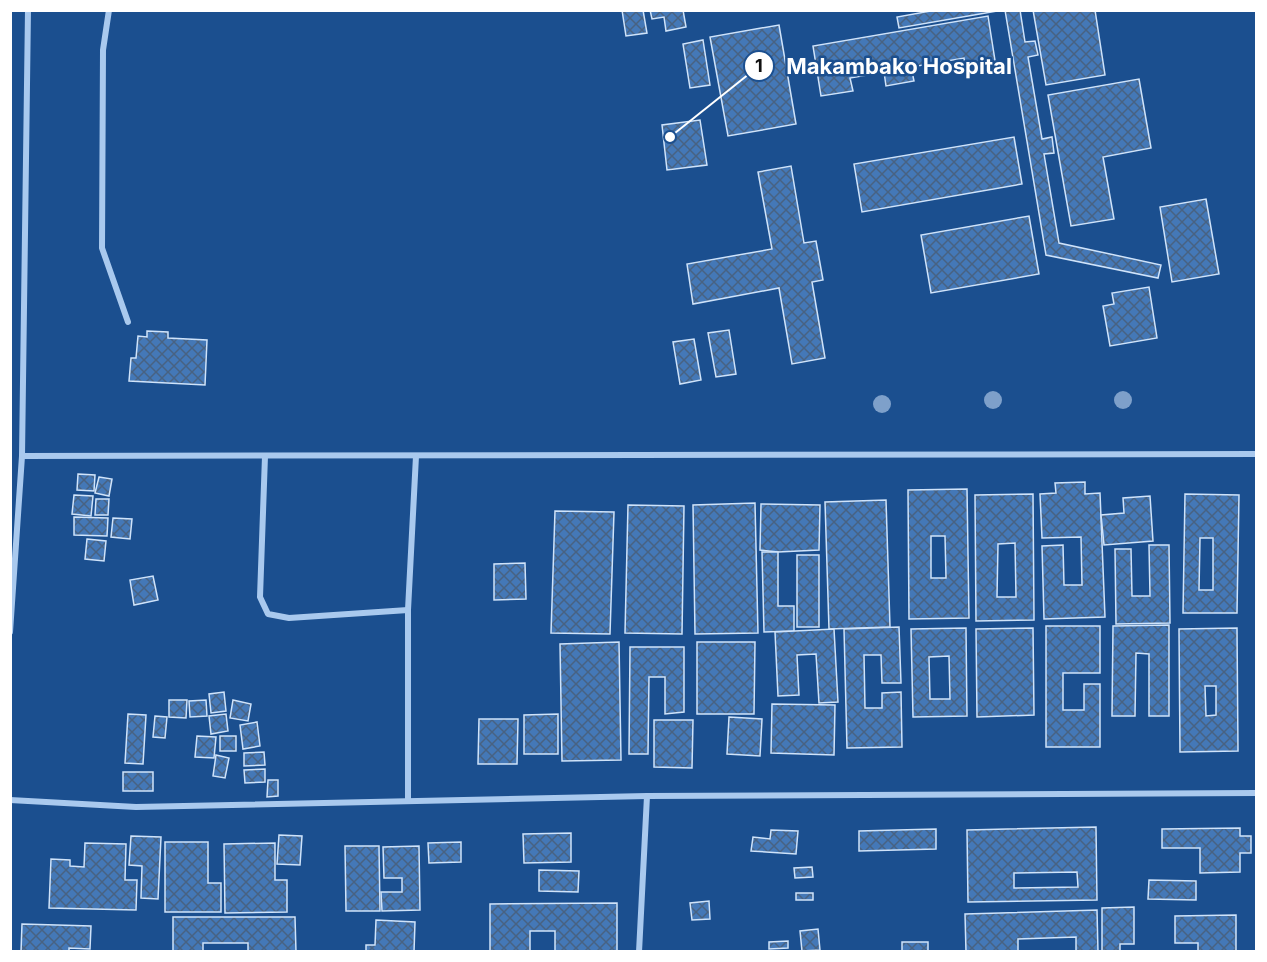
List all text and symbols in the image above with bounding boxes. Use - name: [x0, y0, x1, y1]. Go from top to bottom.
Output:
- callout: Makambako Hospital: [744, 46, 1023, 86]
- text: Makambako Hospital: [786, 53, 1012, 79]
- text: 1: [755, 55, 763, 76]

